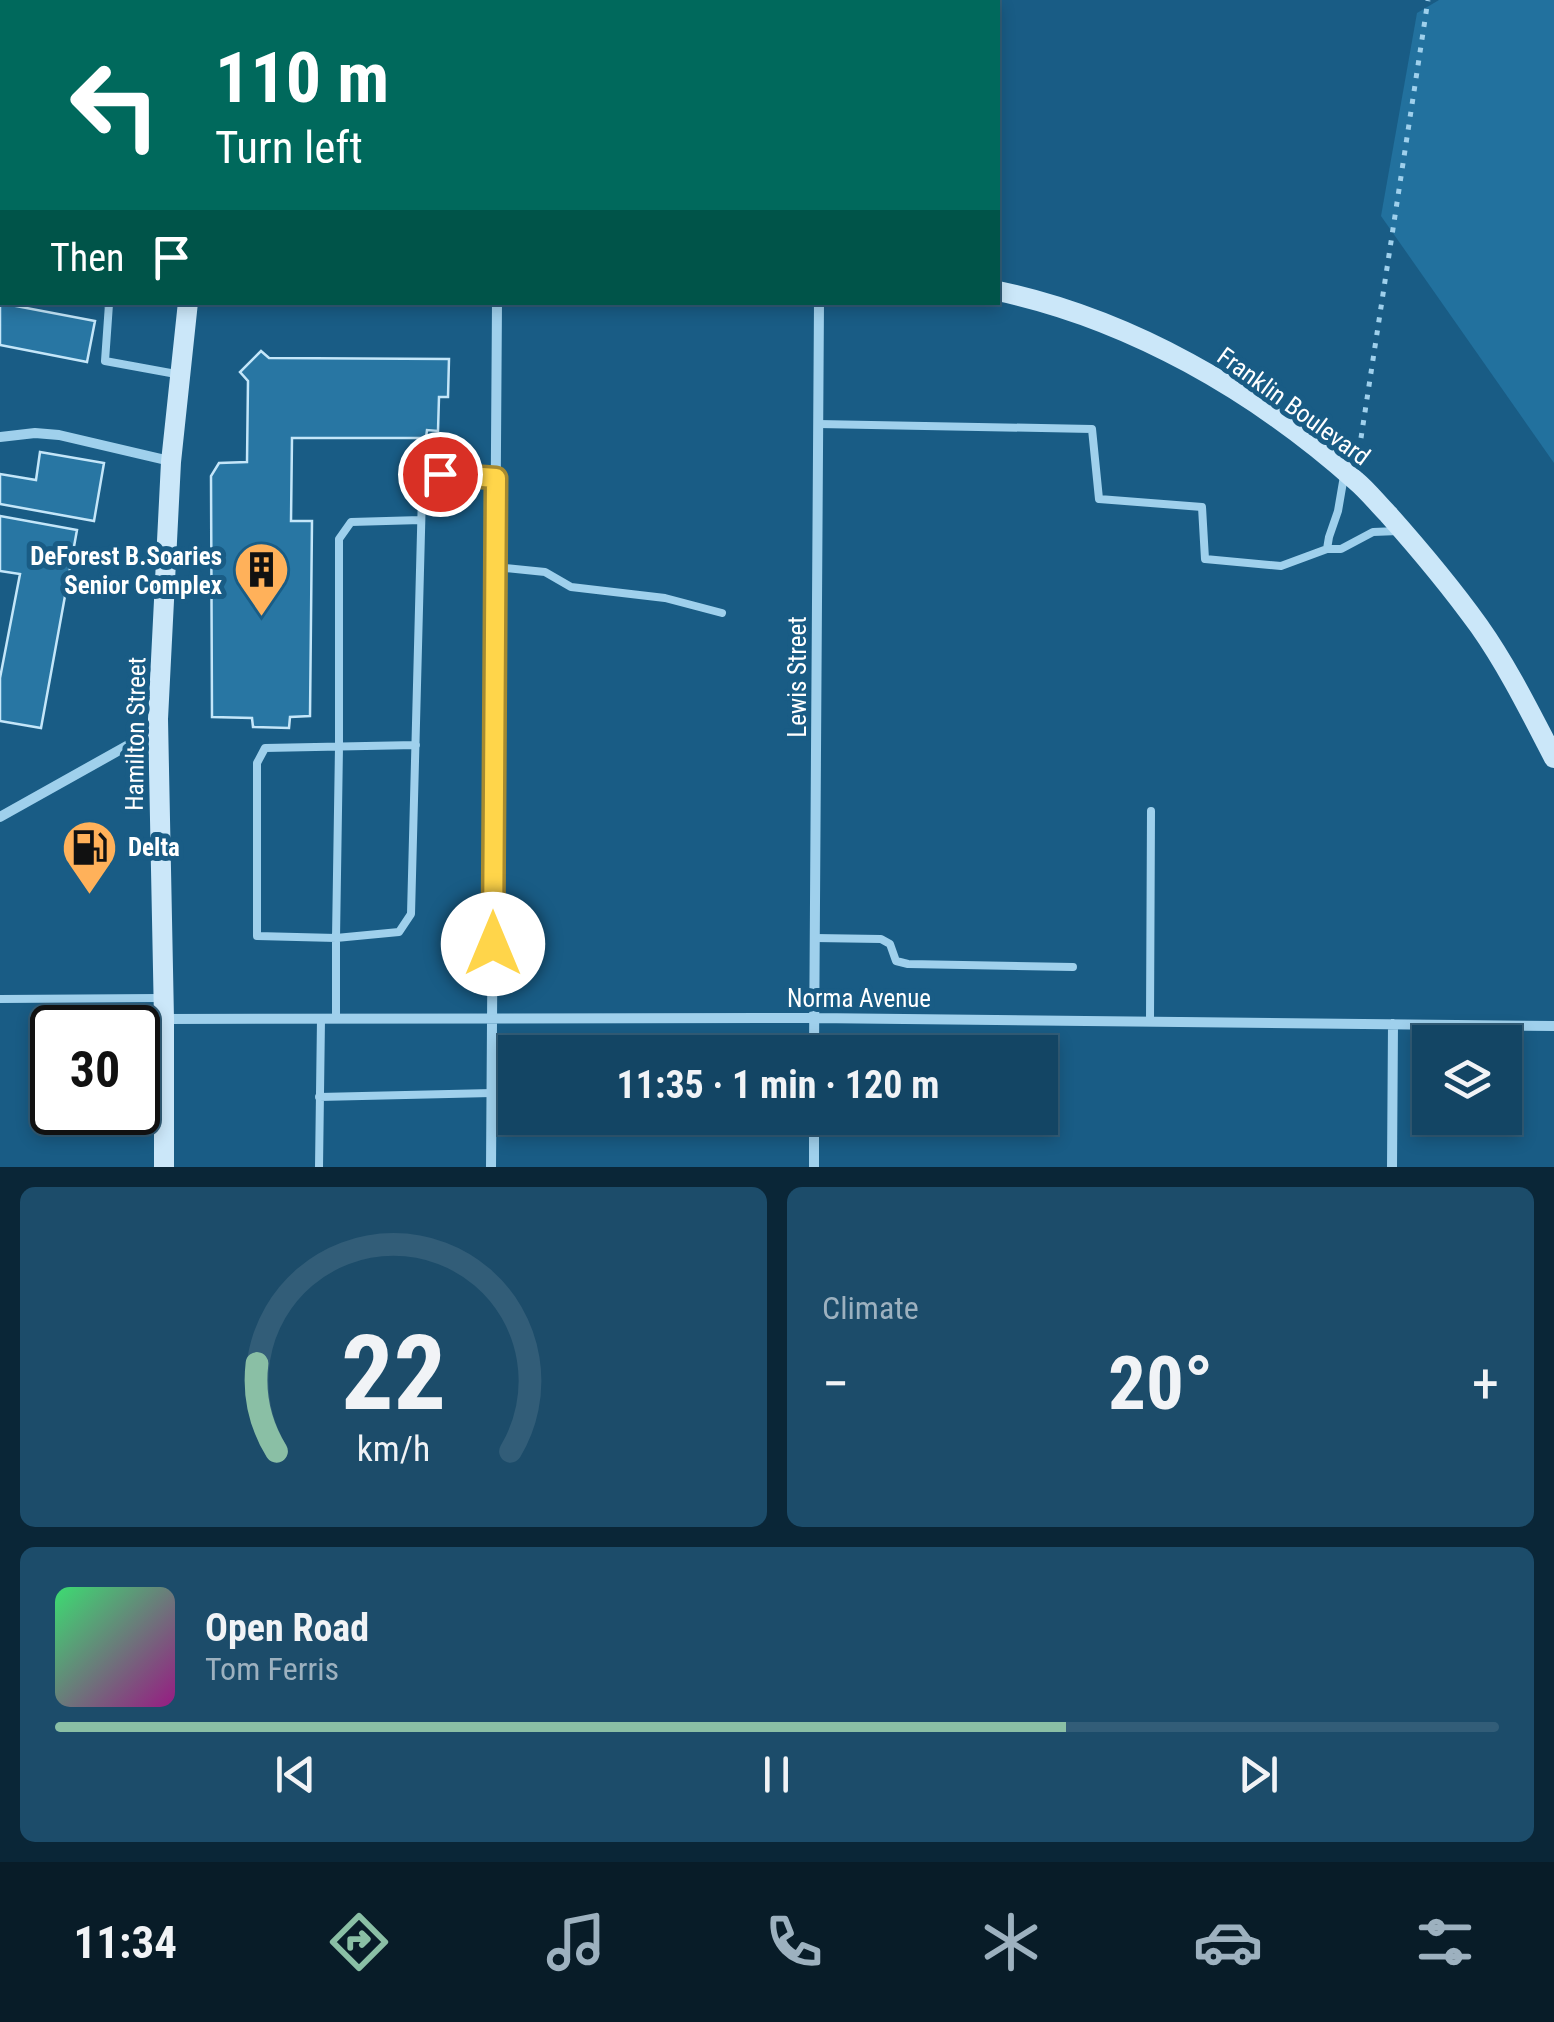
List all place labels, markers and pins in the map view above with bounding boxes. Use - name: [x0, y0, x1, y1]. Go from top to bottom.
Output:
- pin: [398, 432, 483, 517]
- building icon: DeForest B.Soaries Senior Complex: [231, 540, 291, 619]
- place label: DeForest B.Soaries Senior Complex: [30, 542, 222, 600]
- fuel station icon: Delta: [59, 817, 119, 896]
- place label: Delta: [128, 833, 180, 862]

